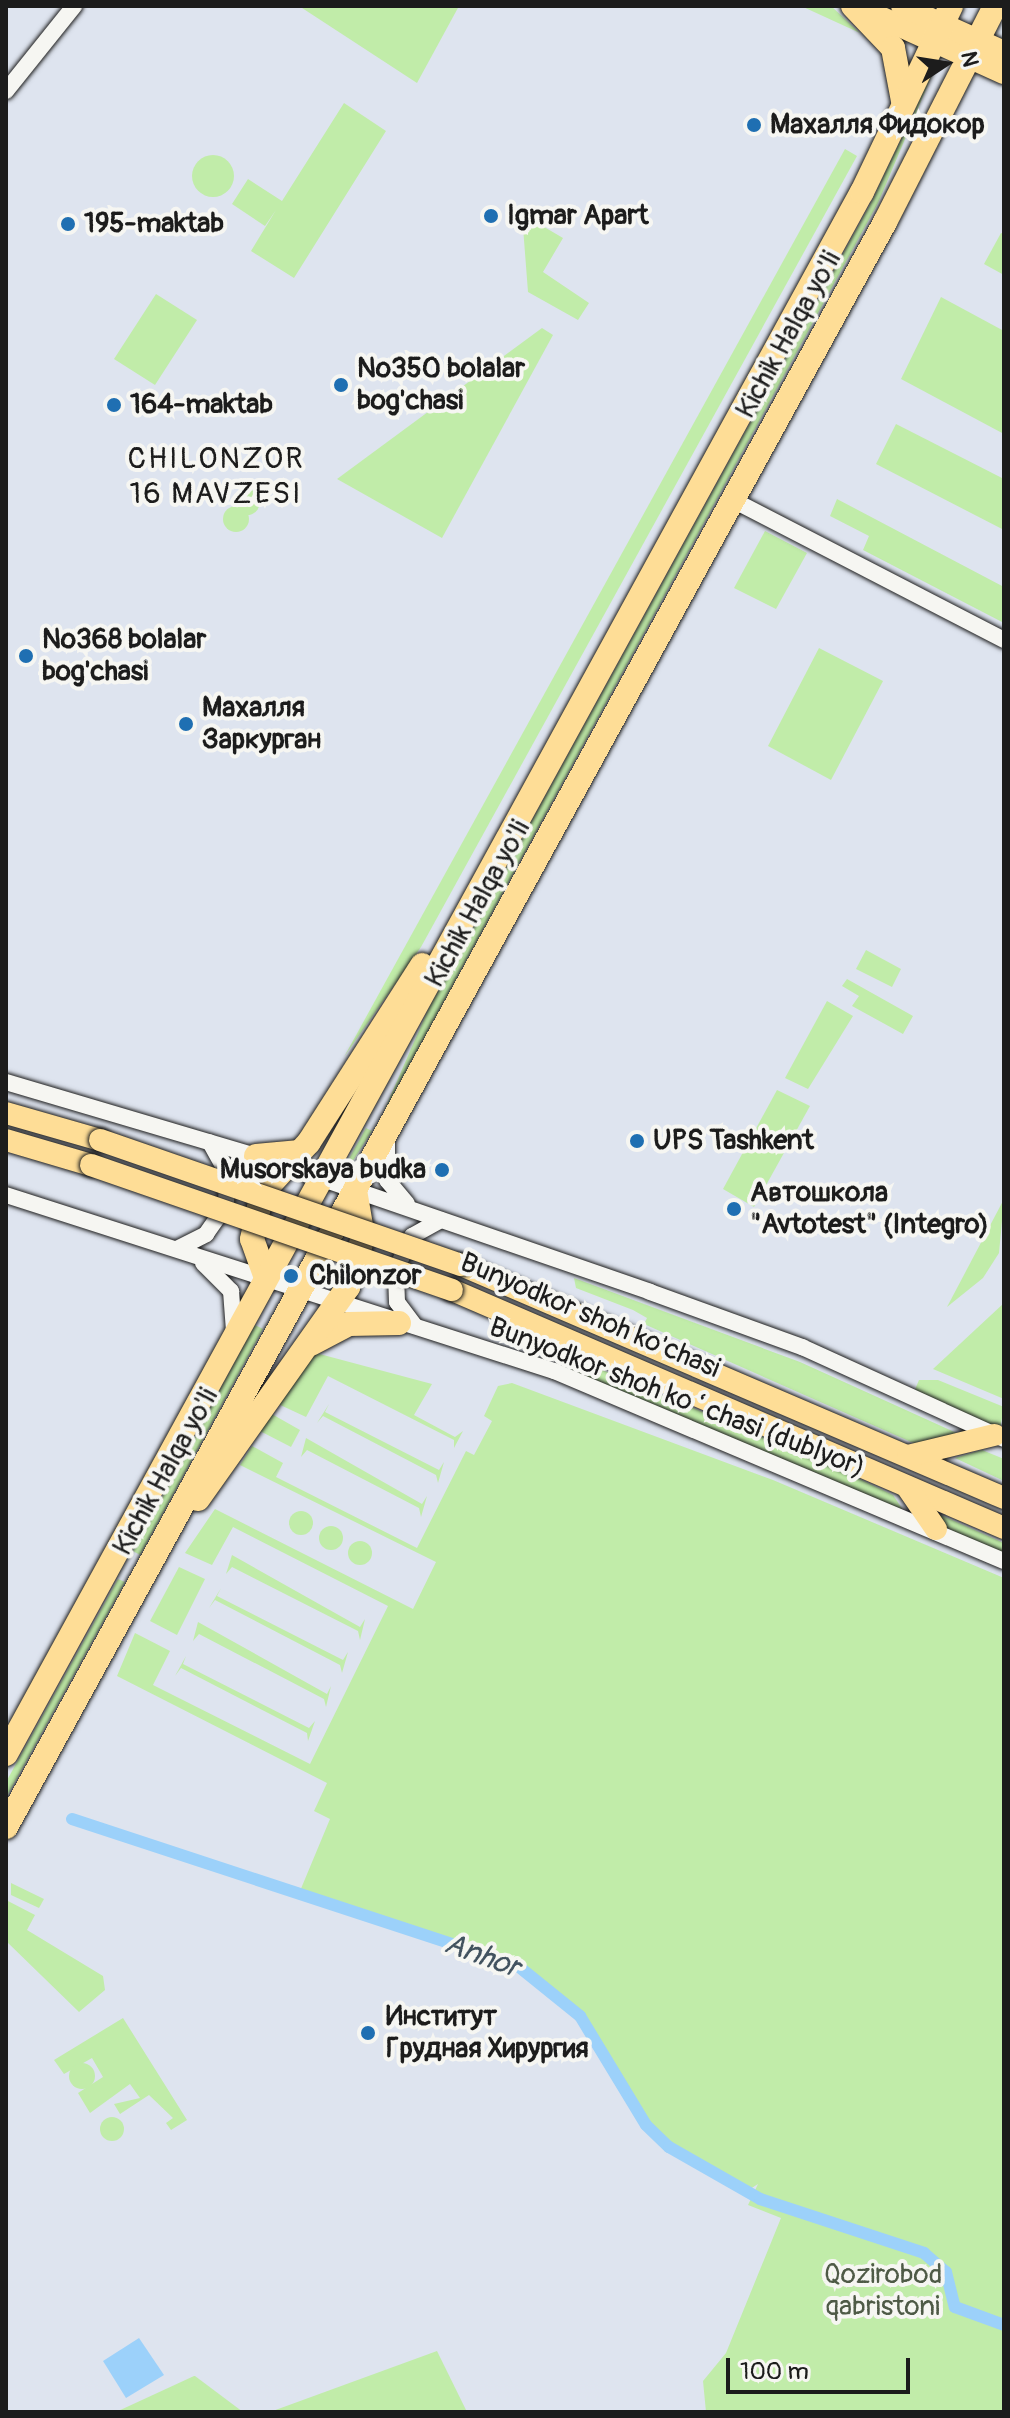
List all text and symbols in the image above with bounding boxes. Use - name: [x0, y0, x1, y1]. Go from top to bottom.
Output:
- north arrow: [906, 24, 986, 104]
- text: N: [954, 49, 985, 69]
- place label: Махалля Фидокор: [770, 108, 985, 142]
- marker: Махалля Фидокор: [745, 116, 763, 134]
- place label: Igmar Apart: [507, 199, 649, 233]
- place label: 195-maktab: [84, 207, 224, 241]
- marker: Igmar Apart: [482, 207, 500, 225]
- marker: 195-maktab: [59, 215, 77, 233]
- street label: Kichik Halqa yo'li: [729, 246, 849, 424]
- place label: №350 bolalar bog'chasi: [357, 352, 525, 418]
- marker: №350 bolalar bog'chasi: [332, 376, 350, 394]
- place label: 164-maktab: [130, 388, 273, 422]
- marker: 164-maktab: [105, 396, 123, 414]
- district label: CHILONZOR 16 MAVZESI: [127, 441, 305, 512]
- place label: №368 bolalar bog'chasi: [42, 623, 206, 689]
- marker: №368 bolalar bog'chasi: [17, 647, 35, 665]
- place label: Махалля Заркурган: [202, 691, 321, 757]
- marker: Махалля Заркурган: [177, 715, 195, 733]
- street label: Kichik Halqa yo'li: [418, 815, 538, 993]
- place label: UPS Tashkent: [653, 1124, 814, 1158]
- marker: UPS Tashkent: [628, 1132, 646, 1150]
- place label: Musorskaya budka: [220, 1153, 426, 1187]
- marker: Musorskaya budka: [433, 1161, 451, 1179]
- place label: Автошкола "Avtotest" (Integro): [750, 1176, 989, 1242]
- marker: Автошкола "Avtotest" (Integro): [725, 1200, 743, 1218]
- street label: Bunyodkor shoh ko'chasi: [455, 1246, 725, 1386]
- place label: Chilonzor: [309, 1259, 422, 1293]
- marker: Chilonzor: [280, 1265, 302, 1287]
- street label: Bunyodkor shoh koʻchasi (dublyor): [484, 1311, 870, 1485]
- street label: Kichik Halqa yo'li: [106, 1383, 226, 1561]
- water label: Anhor: [440, 1926, 524, 1986]
- place label: Институт Грудная Хирургия: [386, 2000, 589, 2066]
- marker: Институт Грудная Хирургия: [357, 2022, 379, 2044]
- park label: Qozirobod qabristoni: [824, 2258, 942, 2324]
- scale bar: [730, 2342, 914, 2392]
- text: 100 m: [740, 2357, 809, 2386]

